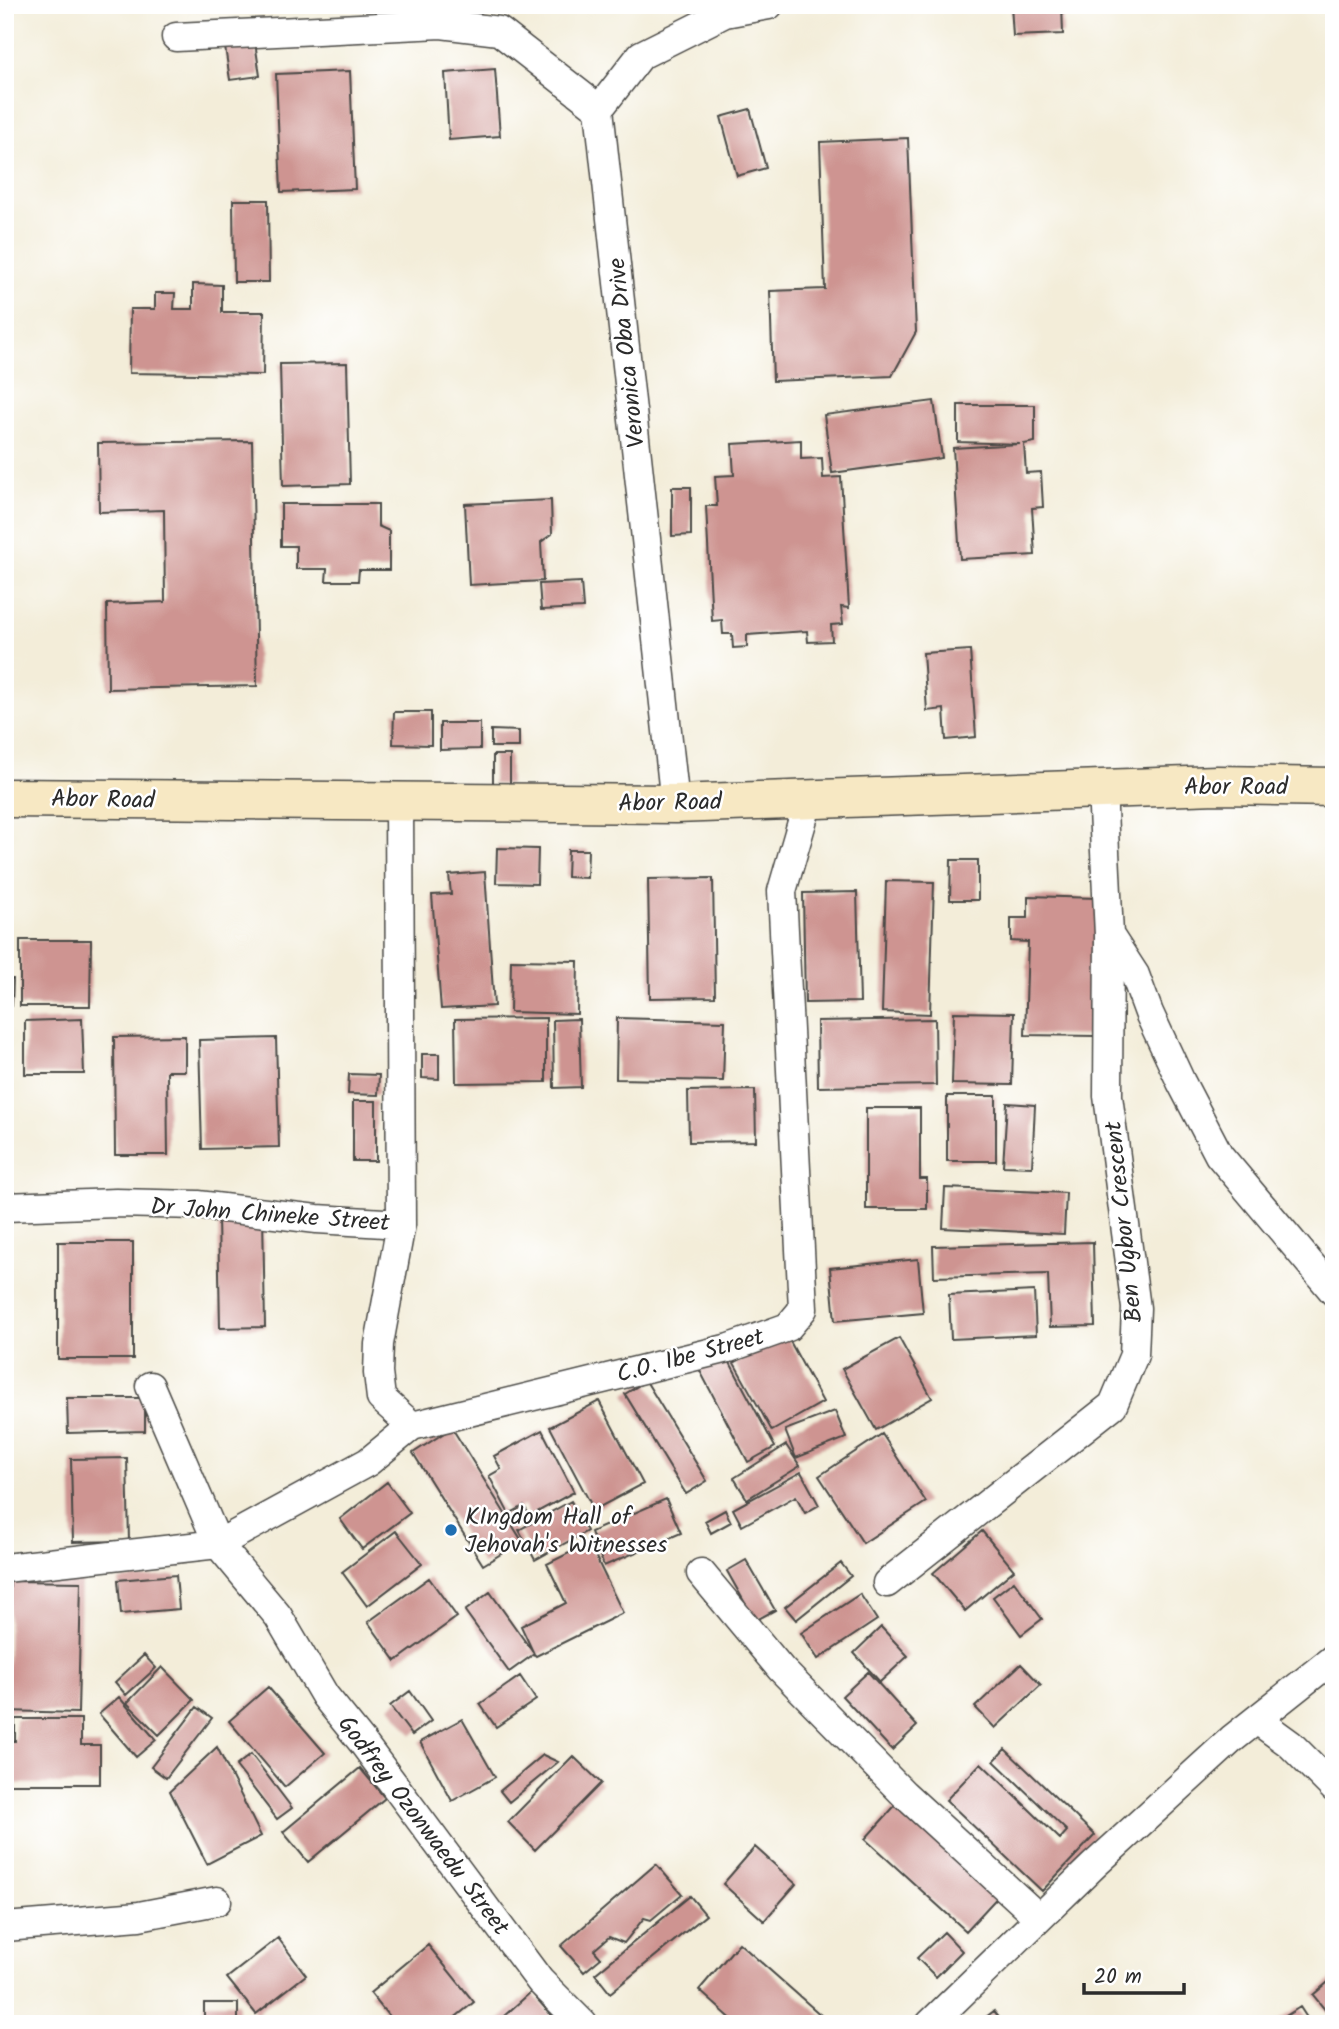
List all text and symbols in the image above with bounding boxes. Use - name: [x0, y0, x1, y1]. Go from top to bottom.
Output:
- street label: Veronica Oba Drive: [598, 256, 657, 450]
- street label: Abor Road: [1184, 768, 1289, 807]
- street label: Abor Road: [51, 780, 156, 821]
- street label: Abor Road: [618, 783, 723, 824]
- street label: Ben Ugbor Crescent: [1094, 1119, 1154, 1324]
- street label: Dr John Chineke Street: [149, 1188, 391, 1243]
- street label: C.O. Ibe Street: [612, 1318, 769, 1395]
- place label: KIngdom Hall of Jehovah's Witnesses: [465, 1498, 667, 1565]
- marker: KIngdom Hall of Jehovah's Witnesses: [443, 1522, 459, 1538]
- street label: Godfrey Ozonwaedu Street: [327, 1707, 519, 1945]
- scale bar: [1084, 1952, 1183, 1996]
- text: 20 m: [1094, 1961, 1142, 1994]

